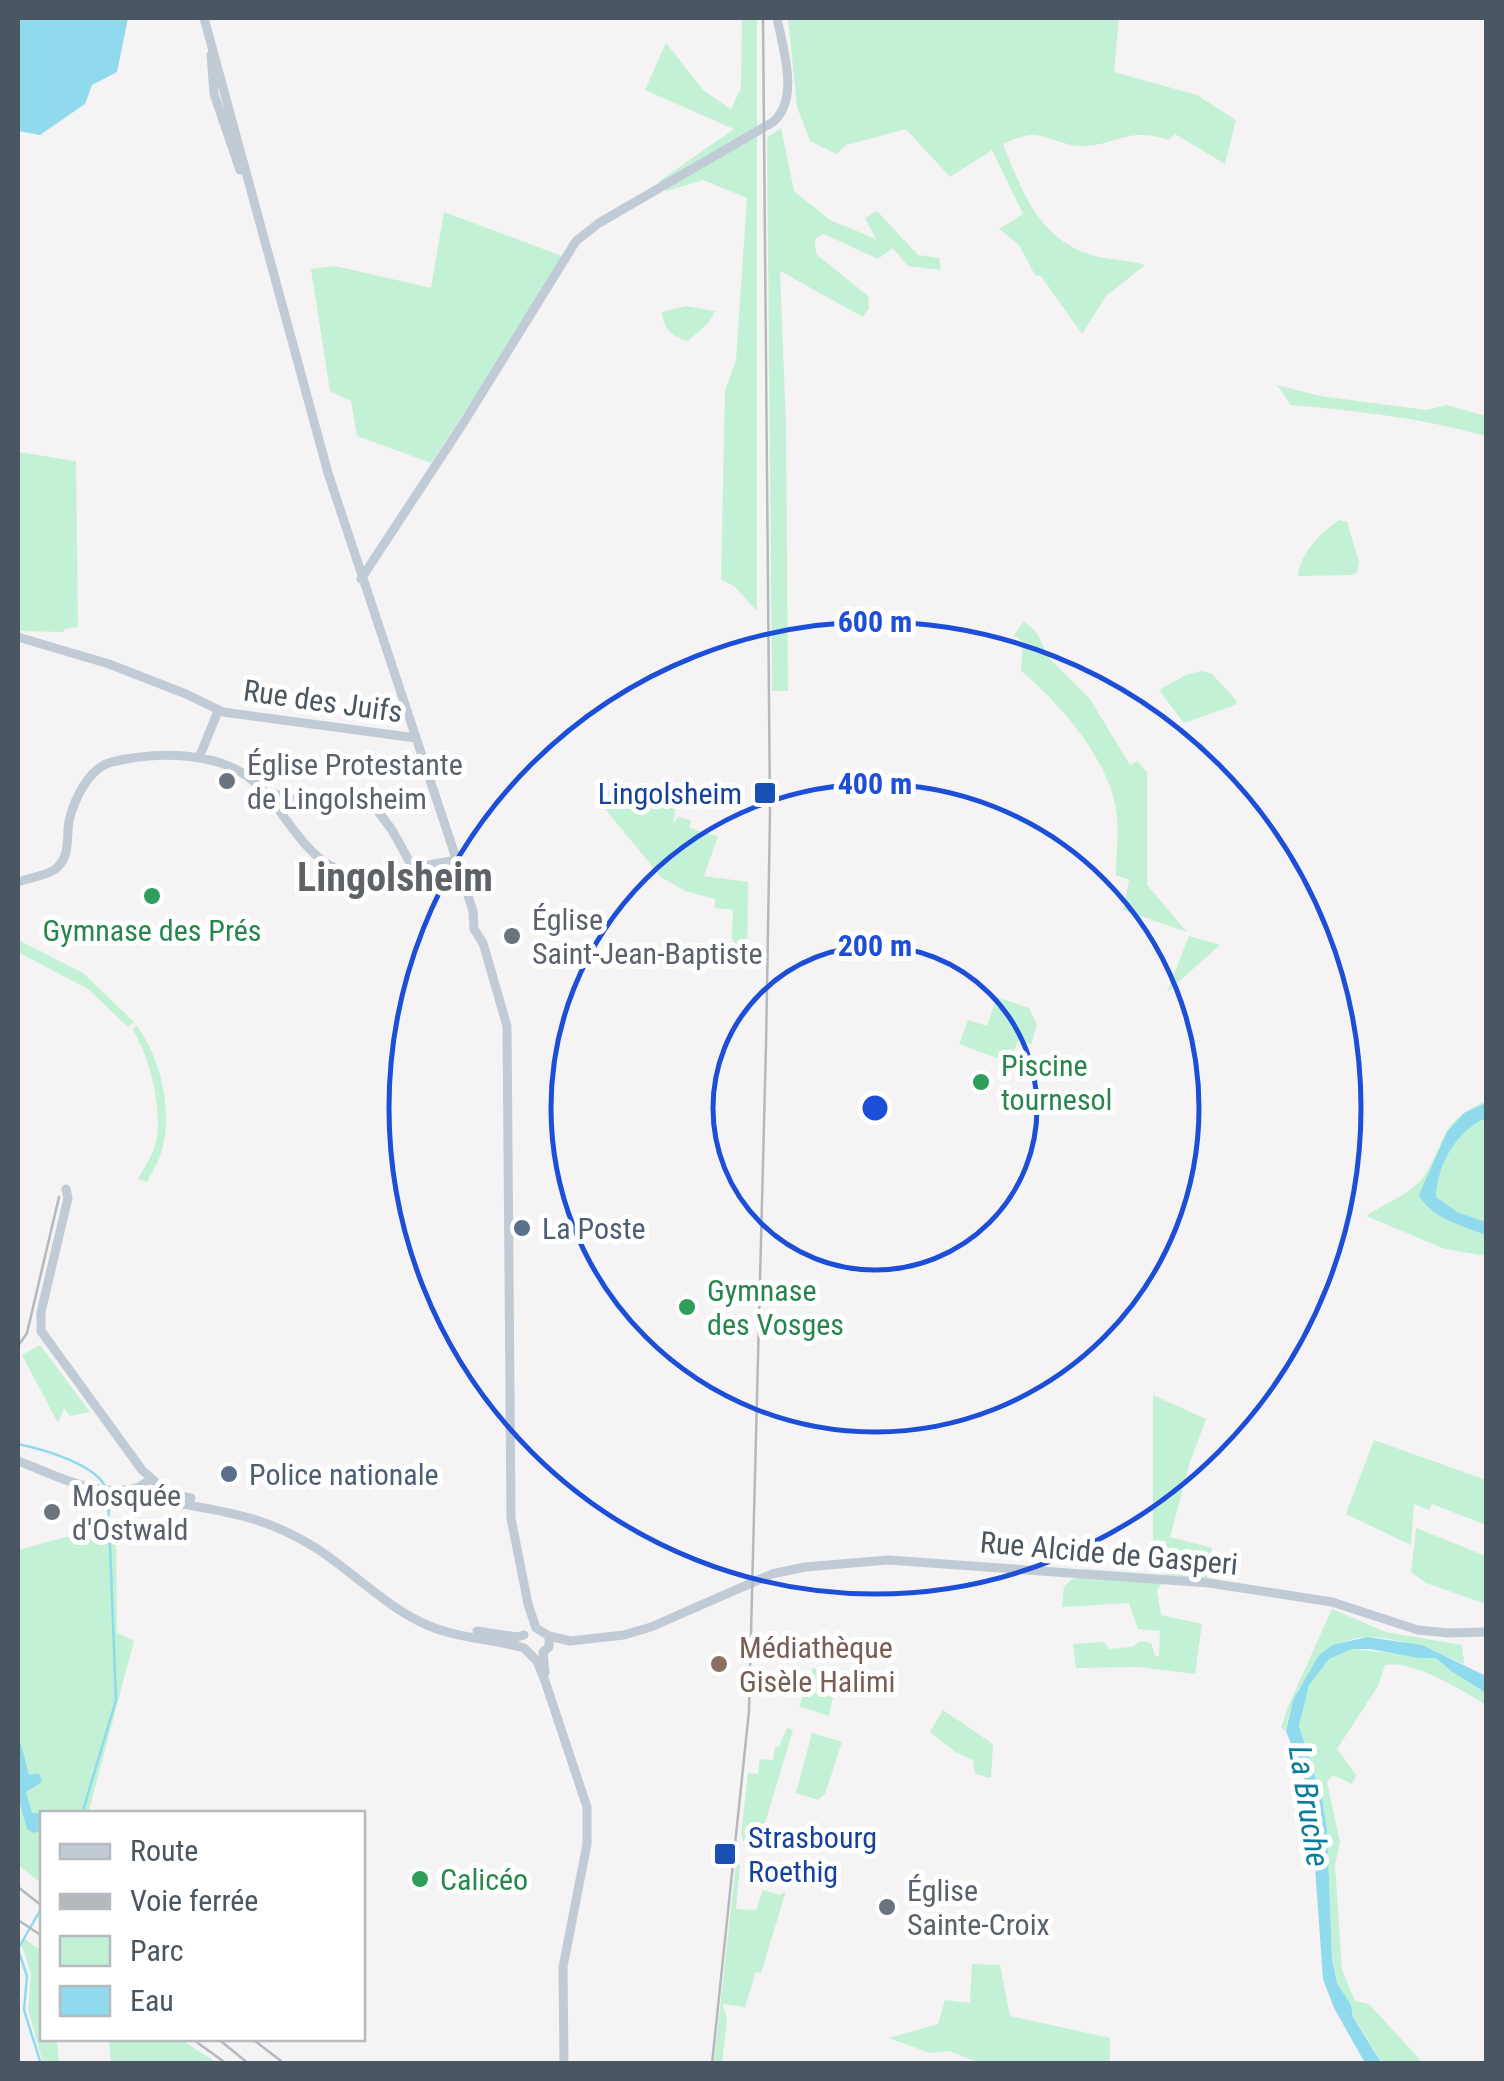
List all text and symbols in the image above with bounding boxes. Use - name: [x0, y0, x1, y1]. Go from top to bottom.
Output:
- text: 600 m: [838, 604, 912, 639]
- street label: Rue des Juifs: [241, 673, 405, 729]
- place label: Église Protestante de Lingolsheim: [247, 747, 463, 816]
- text: 400 m: [838, 766, 912, 801]
- marker: Église Protestante de Lingolsheim: [216, 770, 238, 792]
- place label: Lingolsheim: [598, 776, 742, 811]
- marker: Lingolsheim: [752, 780, 778, 806]
- district label: Lingolsheim: [297, 854, 493, 901]
- marker: Gymnase des Prés: [141, 885, 163, 907]
- place label: Église Saint-Jean-Baptiste: [532, 902, 763, 971]
- place label: Gymnase des Prés: [42, 913, 262, 948]
- marker: Église Saint-Jean-Baptiste: [501, 925, 523, 947]
- text: 200 m: [838, 928, 912, 963]
- place label: Piscine tournesol: [1001, 1048, 1113, 1117]
- marker: Piscine tournesol: [970, 1071, 992, 1093]
- centre of rings: [857, 1090, 893, 1126]
- place label: La Poste: [542, 1211, 646, 1246]
- marker: La Poste: [511, 1217, 533, 1239]
- place label: Gymnase des Vosges: [707, 1273, 844, 1342]
- marker: Gymnase des Vosges: [676, 1296, 698, 1318]
- place label: Police nationale: [249, 1457, 439, 1492]
- marker: Police nationale: [218, 1463, 240, 1485]
- place label: Mosquée d'Ostwald: [72, 1478, 188, 1547]
- marker: Mosquée d'Ostwald: [41, 1501, 63, 1523]
- street label: Rue Alcide de Gasperi: [979, 1524, 1239, 1582]
- place label: Médiathèque Gisèle Halimi: [739, 1630, 895, 1699]
- marker: Médiathèque Gisèle Halimi: [708, 1653, 730, 1675]
- water label: La Bruche: [1281, 1743, 1337, 1869]
- legend: [40, 1811, 365, 2041]
- place label: Strasbourg Roethig: [748, 1820, 877, 1889]
- text: Route: [130, 1833, 198, 1868]
- marker: Strasbourg Roethig: [712, 1841, 738, 1867]
- place label: Calicéo: [440, 1862, 528, 1897]
- marker: Calicéo: [409, 1868, 431, 1890]
- place label: Église Sainte-Croix: [907, 1873, 1050, 1942]
- text: Voie ferrée: [130, 1883, 258, 1918]
- marker: Église Sainte-Croix: [876, 1896, 898, 1918]
- text: Parc: [130, 1933, 184, 1968]
- text: Eau: [130, 1983, 174, 2018]

